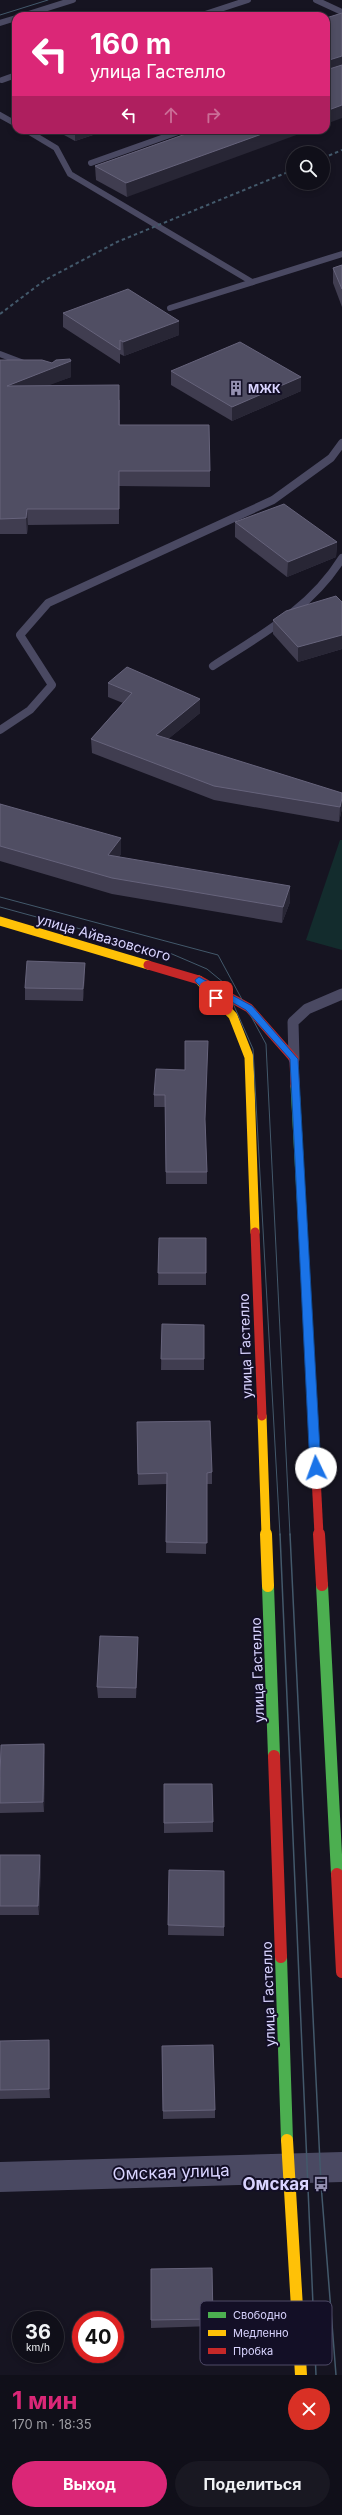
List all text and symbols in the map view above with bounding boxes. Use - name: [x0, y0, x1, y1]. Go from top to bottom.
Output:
- text: 160 m: [90, 27, 171, 61]
- icon: left: [24, 28, 76, 80]
- text: улица Гастелло: [90, 61, 226, 82]
- icon: left: [118, 104, 140, 126]
- icon: ahead: [160, 104, 182, 126]
- icon: right: [202, 104, 224, 126]
- map controls: [286, 146, 330, 190]
- button: search: [286, 146, 330, 190]
- building icon: МЖК: [227, 379, 245, 397]
- place label: МЖК: [248, 381, 281, 396]
- street label: улица Айвазовского: [35, 910, 173, 964]
- pin: [199, 981, 233, 1015]
- icon: arrive: [205, 987, 227, 1009]
- street label: улица Гастелло: [235, 1293, 255, 1399]
- position arrow: [295, 1447, 337, 1489]
- street label: улица Гастелло: [247, 1617, 267, 1723]
- street label: улица Гастелло: [258, 1941, 278, 2047]
- street label: Омская улица: [112, 2160, 230, 2184]
- place label: Омская: [242, 2174, 309, 2194]
- bus stop icon: Омская: [312, 2175, 330, 2193]
- legend: [200, 2301, 332, 2365]
- text: Свободно: [233, 2308, 287, 2322]
- speed limit sign: 40: [72, 2311, 124, 2363]
- text: 36: [25, 2320, 51, 2344]
- text: Медленно: [233, 2326, 289, 2340]
- text: km/h: [26, 2341, 50, 2353]
- text: Пробка: [233, 2344, 273, 2358]
- text: 1 мин: [12, 2386, 77, 2415]
- button: close: [288, 2388, 330, 2430]
- text: 170 m · 18:35: [12, 2416, 92, 2432]
- button: Выход: [12, 2461, 167, 2507]
- button: Поделиться: [175, 2461, 330, 2507]

